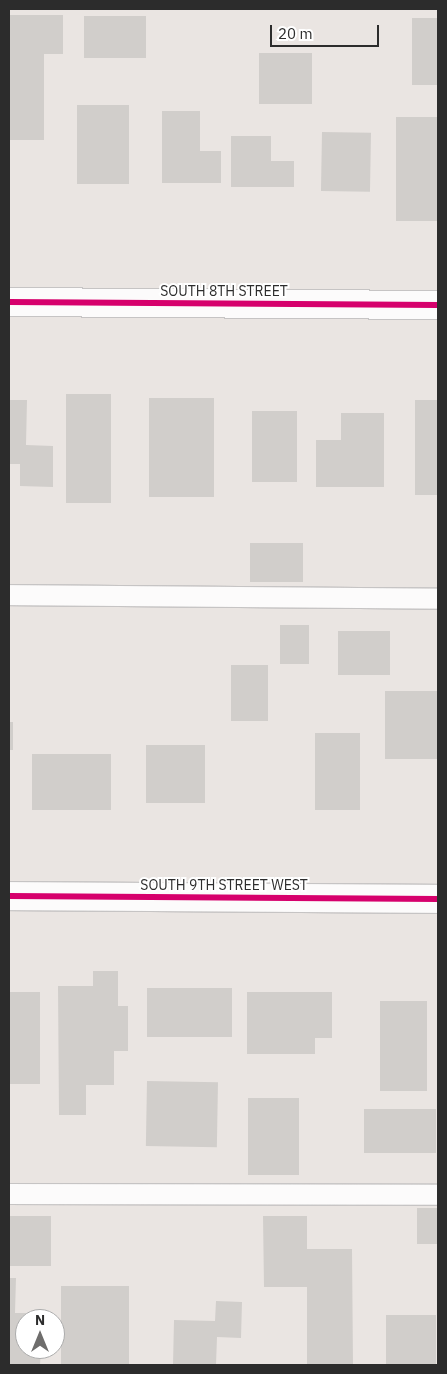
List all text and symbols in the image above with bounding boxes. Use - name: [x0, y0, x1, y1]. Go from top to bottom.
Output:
- scale bar: [272, 15, 381, 47]
- text: 20 m: [278, 24, 313, 43]
- street label: SOUTH 8TH STREET: [160, 283, 288, 299]
- street label: SOUTH 9TH STREET WEST: [140, 877, 308, 893]
- north arrow: [15, 1309, 65, 1359]
- text: N: [35, 1311, 45, 1329]

